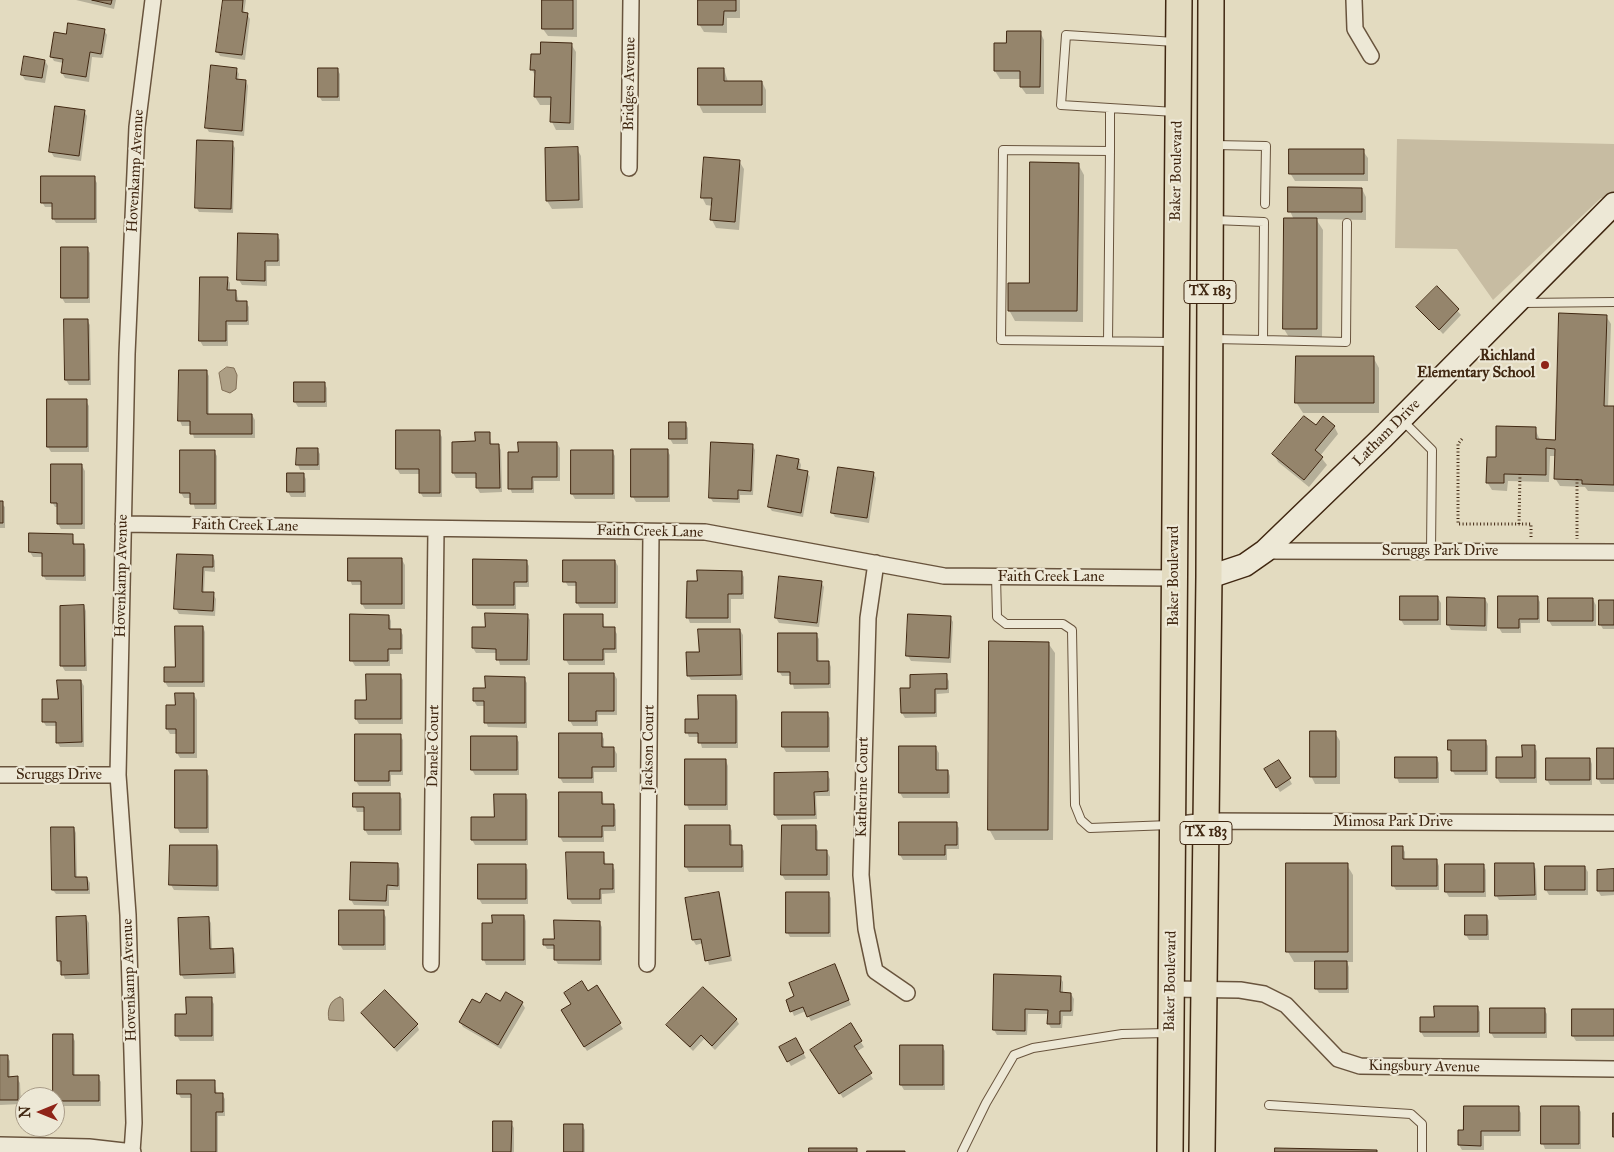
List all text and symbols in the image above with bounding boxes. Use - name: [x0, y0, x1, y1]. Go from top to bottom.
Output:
- street label: Bridges Avenue: [620, 37, 640, 131]
- street label: Hovenkamp Avenue: [124, 109, 148, 233]
- street label: Baker Boulevard: [1167, 121, 1187, 221]
- road number: TX 183: [1184, 280, 1236, 304]
- place label: Richland Elementary School: [1417, 347, 1535, 382]
- marker: Richland Elementary School: [1539, 359, 1551, 371]
- street label: Latham Drive: [1350, 396, 1424, 470]
- street label: Hovenkamp Avenue: [112, 514, 132, 638]
- street label: Faith Creek Lane: [191, 516, 299, 536]
- street label: Faith Creek Lane: [596, 522, 704, 542]
- street label: Baker Boulevard: [1165, 526, 1183, 626]
- street label: Scruggs Park Drive: [1382, 542, 1498, 560]
- street label: Faith Creek Lane: [998, 568, 1104, 586]
- street label: Danele Court: [424, 704, 444, 788]
- street label: Jackson Court: [639, 705, 659, 791]
- street label: Katherine Court: [853, 736, 873, 838]
- street label: Scruggs Drive: [16, 766, 102, 784]
- street label: Mimosa Park Drive: [1333, 813, 1453, 831]
- road number: TX 183: [1180, 821, 1232, 844]
- street label: Hovenkamp Avenue: [119, 918, 141, 1042]
- street label: Baker Boulevard: [1161, 931, 1181, 1031]
- street label: Kingsbury Avenue: [1368, 1057, 1480, 1077]
- north arrow: [15, 1087, 65, 1137]
- text: N: [17, 1106, 34, 1118]

